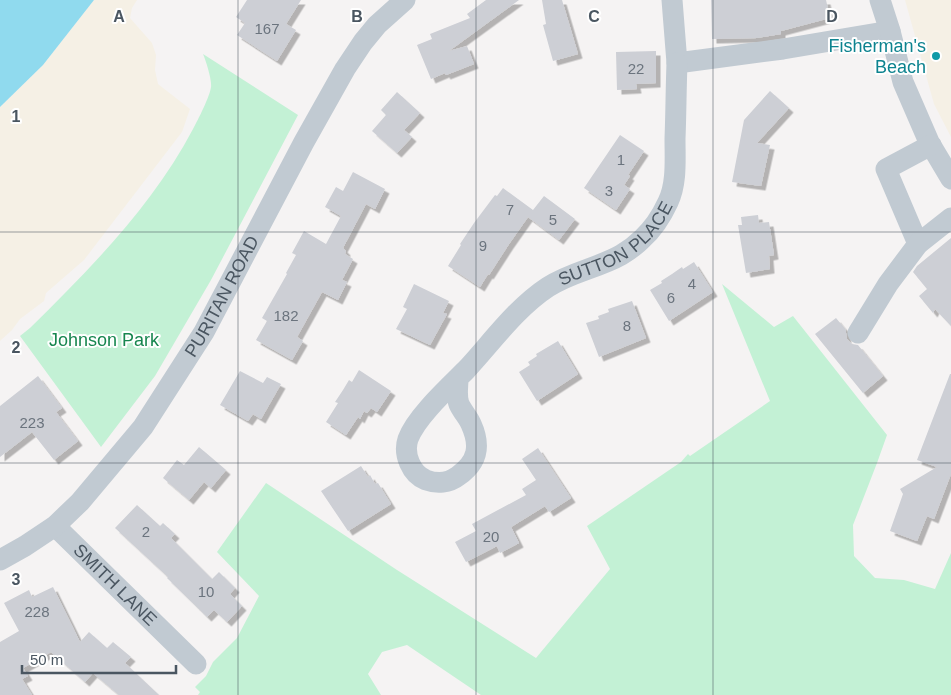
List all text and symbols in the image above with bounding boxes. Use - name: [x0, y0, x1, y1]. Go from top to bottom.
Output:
- text: A: [113, 8, 125, 25]
- text: B: [351, 8, 363, 25]
- text: C: [588, 8, 600, 25]
- text: D: [826, 8, 838, 25]
- house number: 167: [254, 20, 280, 37]
- place label: Fisherman's Beach: [829, 36, 926, 77]
- marker: Fisherman's Beach: [930, 50, 942, 62]
- house number: 22: [628, 60, 644, 77]
- text: 1: [12, 108, 21, 125]
- house number: 1: [617, 151, 625, 168]
- house number: 3: [605, 182, 613, 199]
- street label: SUTTON PLACE: [555, 198, 677, 290]
- house number: 7: [506, 201, 514, 218]
- house number: 5: [549, 211, 557, 228]
- street label: PURITAN ROAD: [181, 233, 263, 361]
- house number: 9: [479, 237, 487, 254]
- house number: 4: [688, 275, 696, 292]
- house number: 6: [667, 289, 675, 306]
- house number: 182: [273, 307, 299, 324]
- house number: 8: [623, 317, 631, 334]
- park label: Johnson Park: [49, 330, 160, 350]
- text: 2: [12, 339, 21, 356]
- house number: 223: [19, 414, 45, 431]
- house number: 2: [142, 523, 150, 540]
- house number: 20: [483, 528, 499, 545]
- street label: SMITH LANE: [69, 540, 161, 630]
- text: 3: [12, 571, 21, 588]
- house number: 10: [198, 583, 214, 600]
- house number: 228: [24, 603, 50, 620]
- scale bar: [22, 642, 176, 674]
- text: 50 m: [30, 651, 63, 668]

